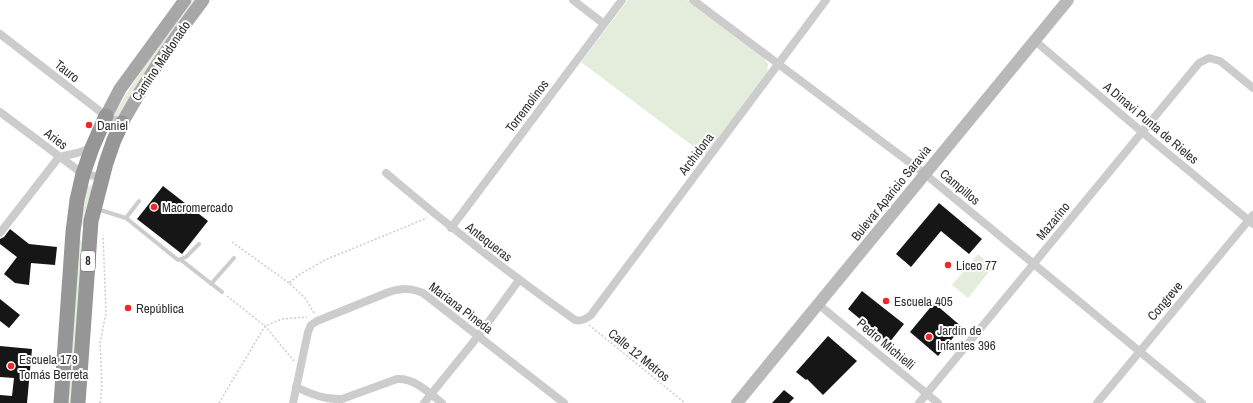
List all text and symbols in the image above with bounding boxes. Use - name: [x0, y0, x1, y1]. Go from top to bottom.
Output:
- street label: Camino Maldonado: [128, 18, 194, 104]
- street label: Tauro: [51, 56, 83, 86]
- street label: Torremolinos: [502, 76, 552, 136]
- street label: A Dinavi Punta de Rieles: [1099, 78, 1202, 168]
- place label: Daniel: [97, 117, 128, 134]
- marker: Daniel: [84, 120, 94, 130]
- street label: Aries: [40, 124, 71, 153]
- street label: Archidona: [674, 129, 717, 179]
- street label: Bulevar Aparicio Saravia: [847, 142, 935, 244]
- street label: Campillos: [936, 165, 984, 209]
- street label: Mazarino: [1032, 198, 1074, 244]
- place label: Macromercado: [162, 199, 233, 216]
- marker: Macromercado: [149, 202, 159, 212]
- street label: Antequeras: [461, 218, 516, 265]
- road number: 8: [81, 251, 95, 271]
- place label: Liceo 77: [956, 257, 997, 274]
- marker: Liceo 77: [943, 260, 953, 270]
- street label: Mariana Pineda: [426, 278, 496, 338]
- street label: Congreve: [1144, 278, 1186, 324]
- place label: Escuela 405: [894, 293, 953, 310]
- marker: Escuela 405: [881, 296, 891, 306]
- place label: República: [136, 300, 184, 317]
- marker: República: [123, 303, 133, 313]
- street label: Pedro Michielli: [853, 315, 919, 373]
- place label: Jardín de Infantes 396: [937, 322, 996, 354]
- street label: Calle 12 Metros: [605, 325, 673, 385]
- marker: Jardín de Infantes 396: [924, 332, 934, 342]
- place label: Escuela 179 Tomás Berreta: [19, 351, 88, 383]
- marker: Escuela 179 Tomás Berreta: [6, 361, 16, 371]

